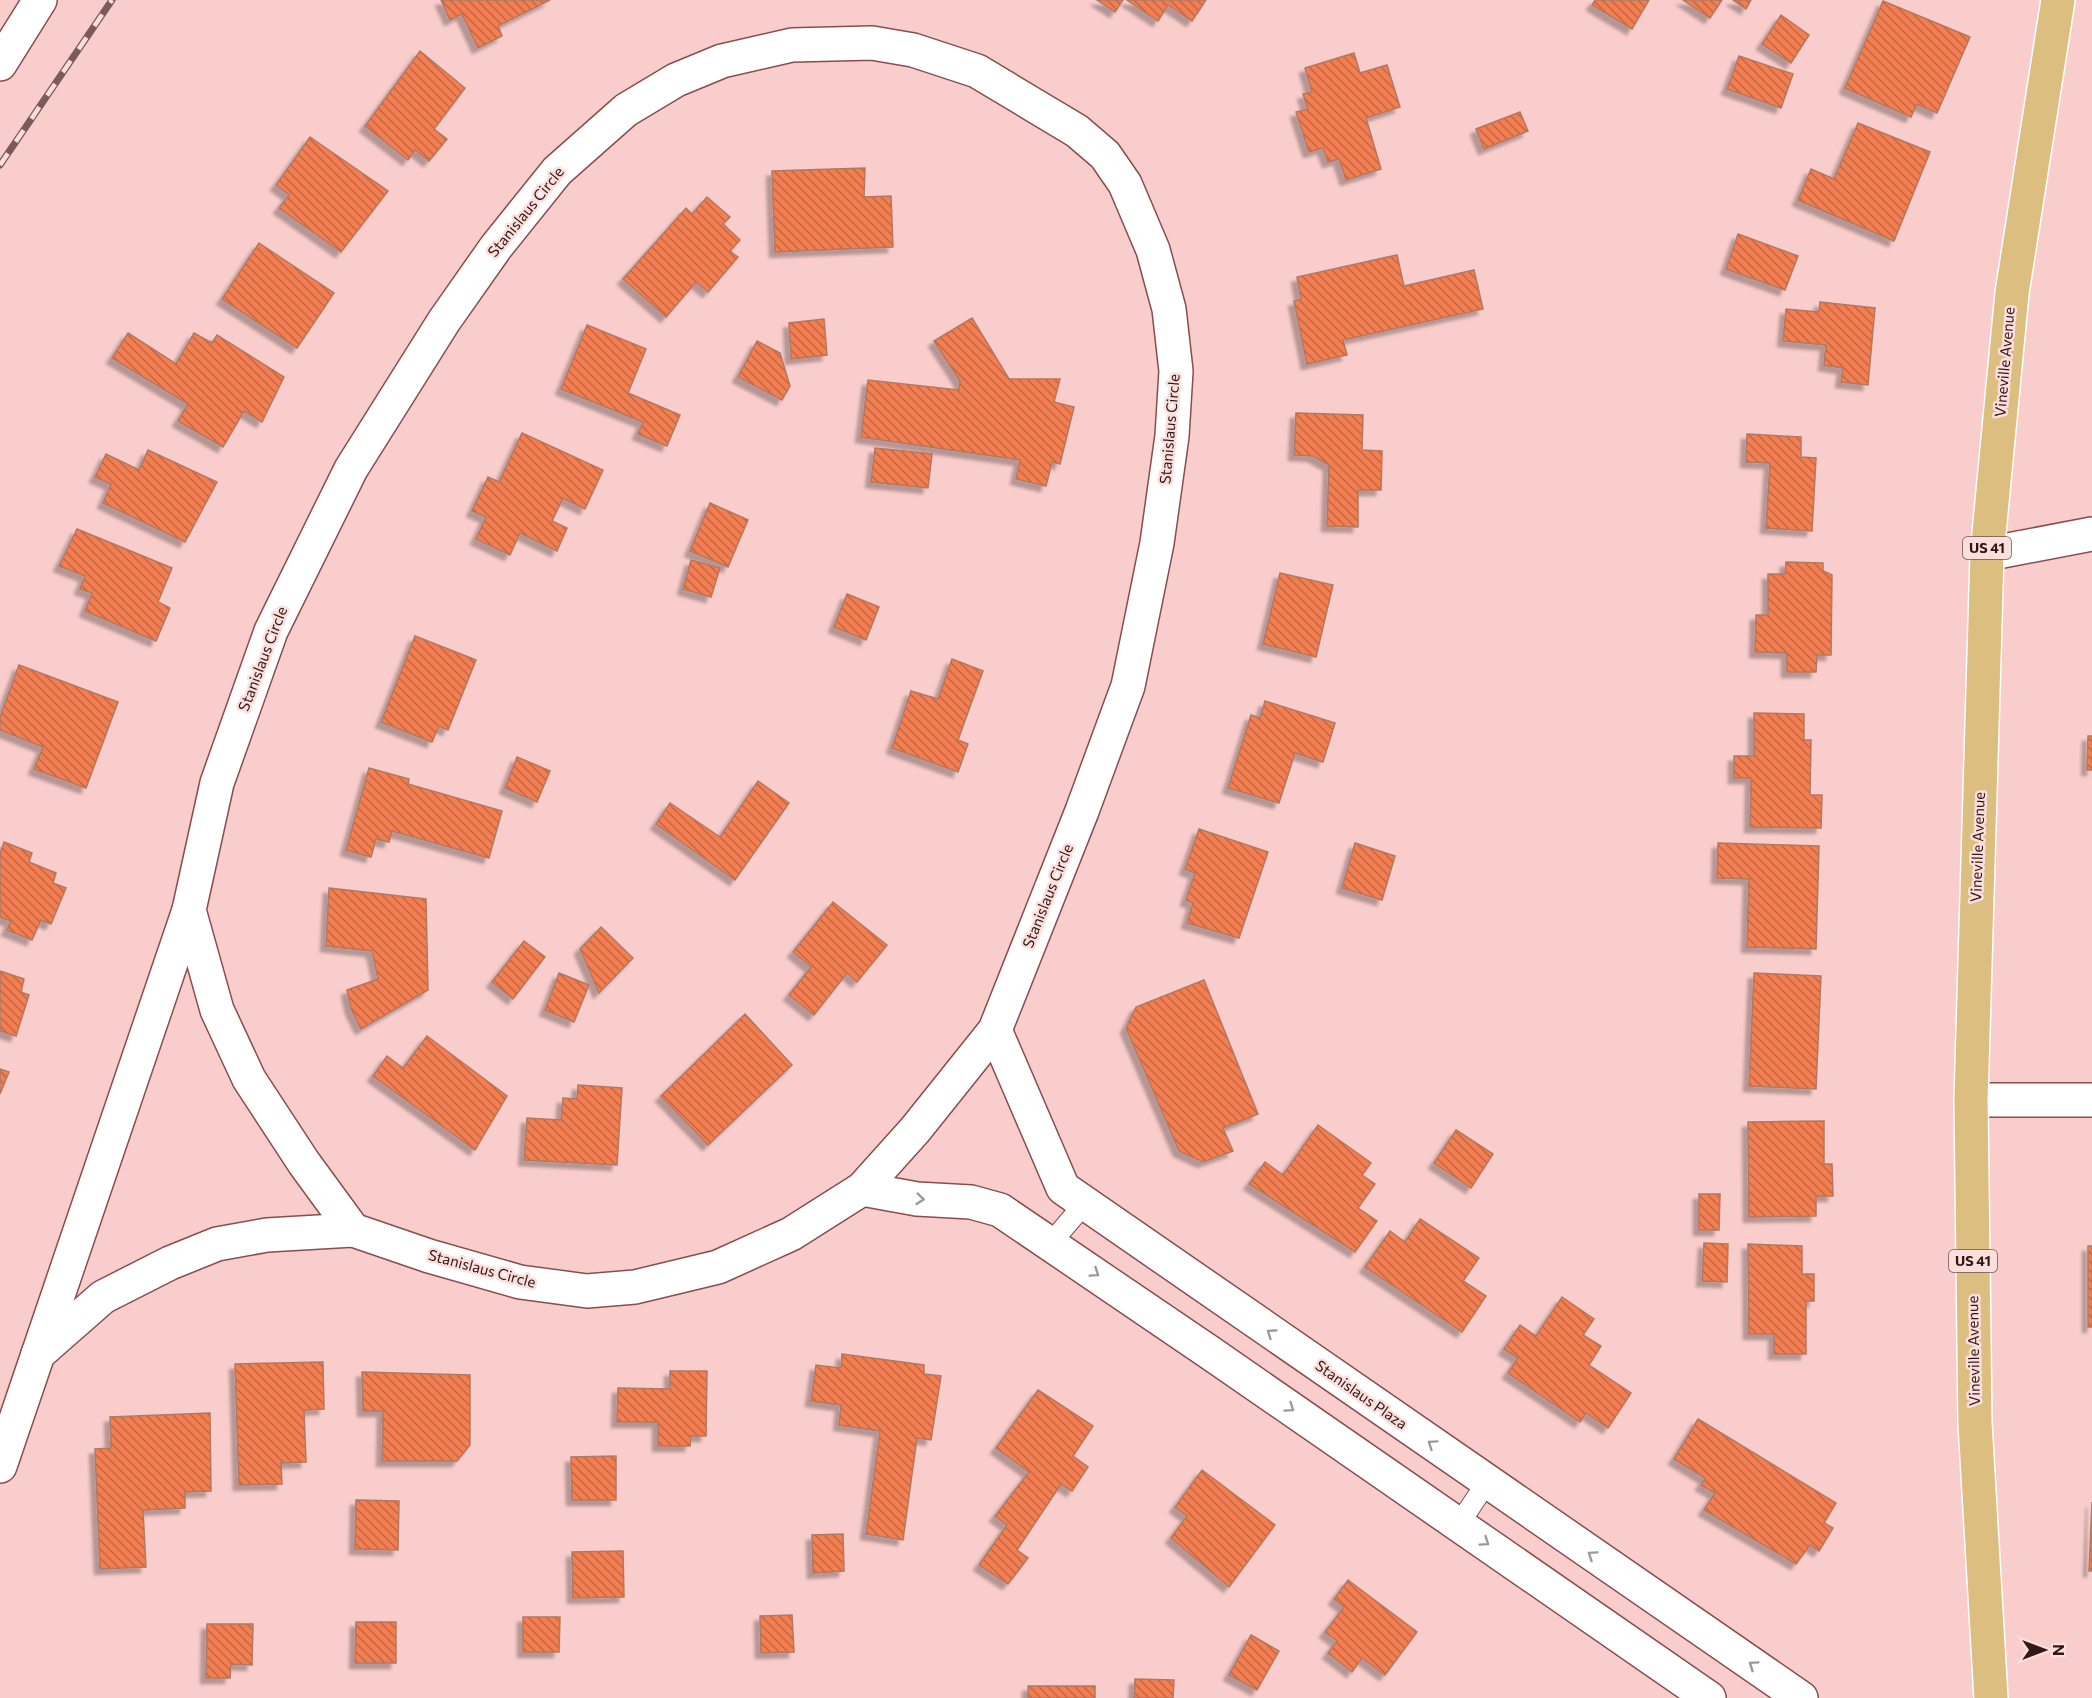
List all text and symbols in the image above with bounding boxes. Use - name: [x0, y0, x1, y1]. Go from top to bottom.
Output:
- street label: Stanislaus Circle: [483, 163, 567, 260]
- street label: Vineville Avenue: [1990, 306, 2018, 418]
- street label: Stanislaus Circle: [1155, 373, 1183, 485]
- road number: US 41: [1963, 537, 2011, 559]
- street label: Stanislaus Circle: [234, 604, 290, 714]
- street label: Vineville Avenue: [1966, 791, 1988, 902]
- street label: Stanislaus Circle: [1018, 841, 1076, 950]
- one-way arrow: [916, 1192, 925, 1204]
- street label: Stanislaus Circle: [426, 1245, 538, 1291]
- road number: US 41: [1949, 1250, 1997, 1272]
- one-way arrow: [1088, 1266, 1099, 1277]
- street label: Vineville Avenue: [1963, 1296, 1983, 1406]
- one-way arrow: [1267, 1329, 1278, 1340]
- street label: Stanislaus Plaza: [1312, 1356, 1411, 1433]
- one-way arrow: [1283, 1401, 1294, 1412]
- one-way arrow: [1427, 1440, 1438, 1451]
- one-way arrow: [1479, 1535, 1490, 1546]
- one-way arrow: [1588, 1551, 1599, 1562]
- north arrow: [2014, 1620, 2074, 1680]
- text: N: [2050, 1644, 2069, 1656]
- one-way arrow: [1749, 1661, 1760, 1672]

